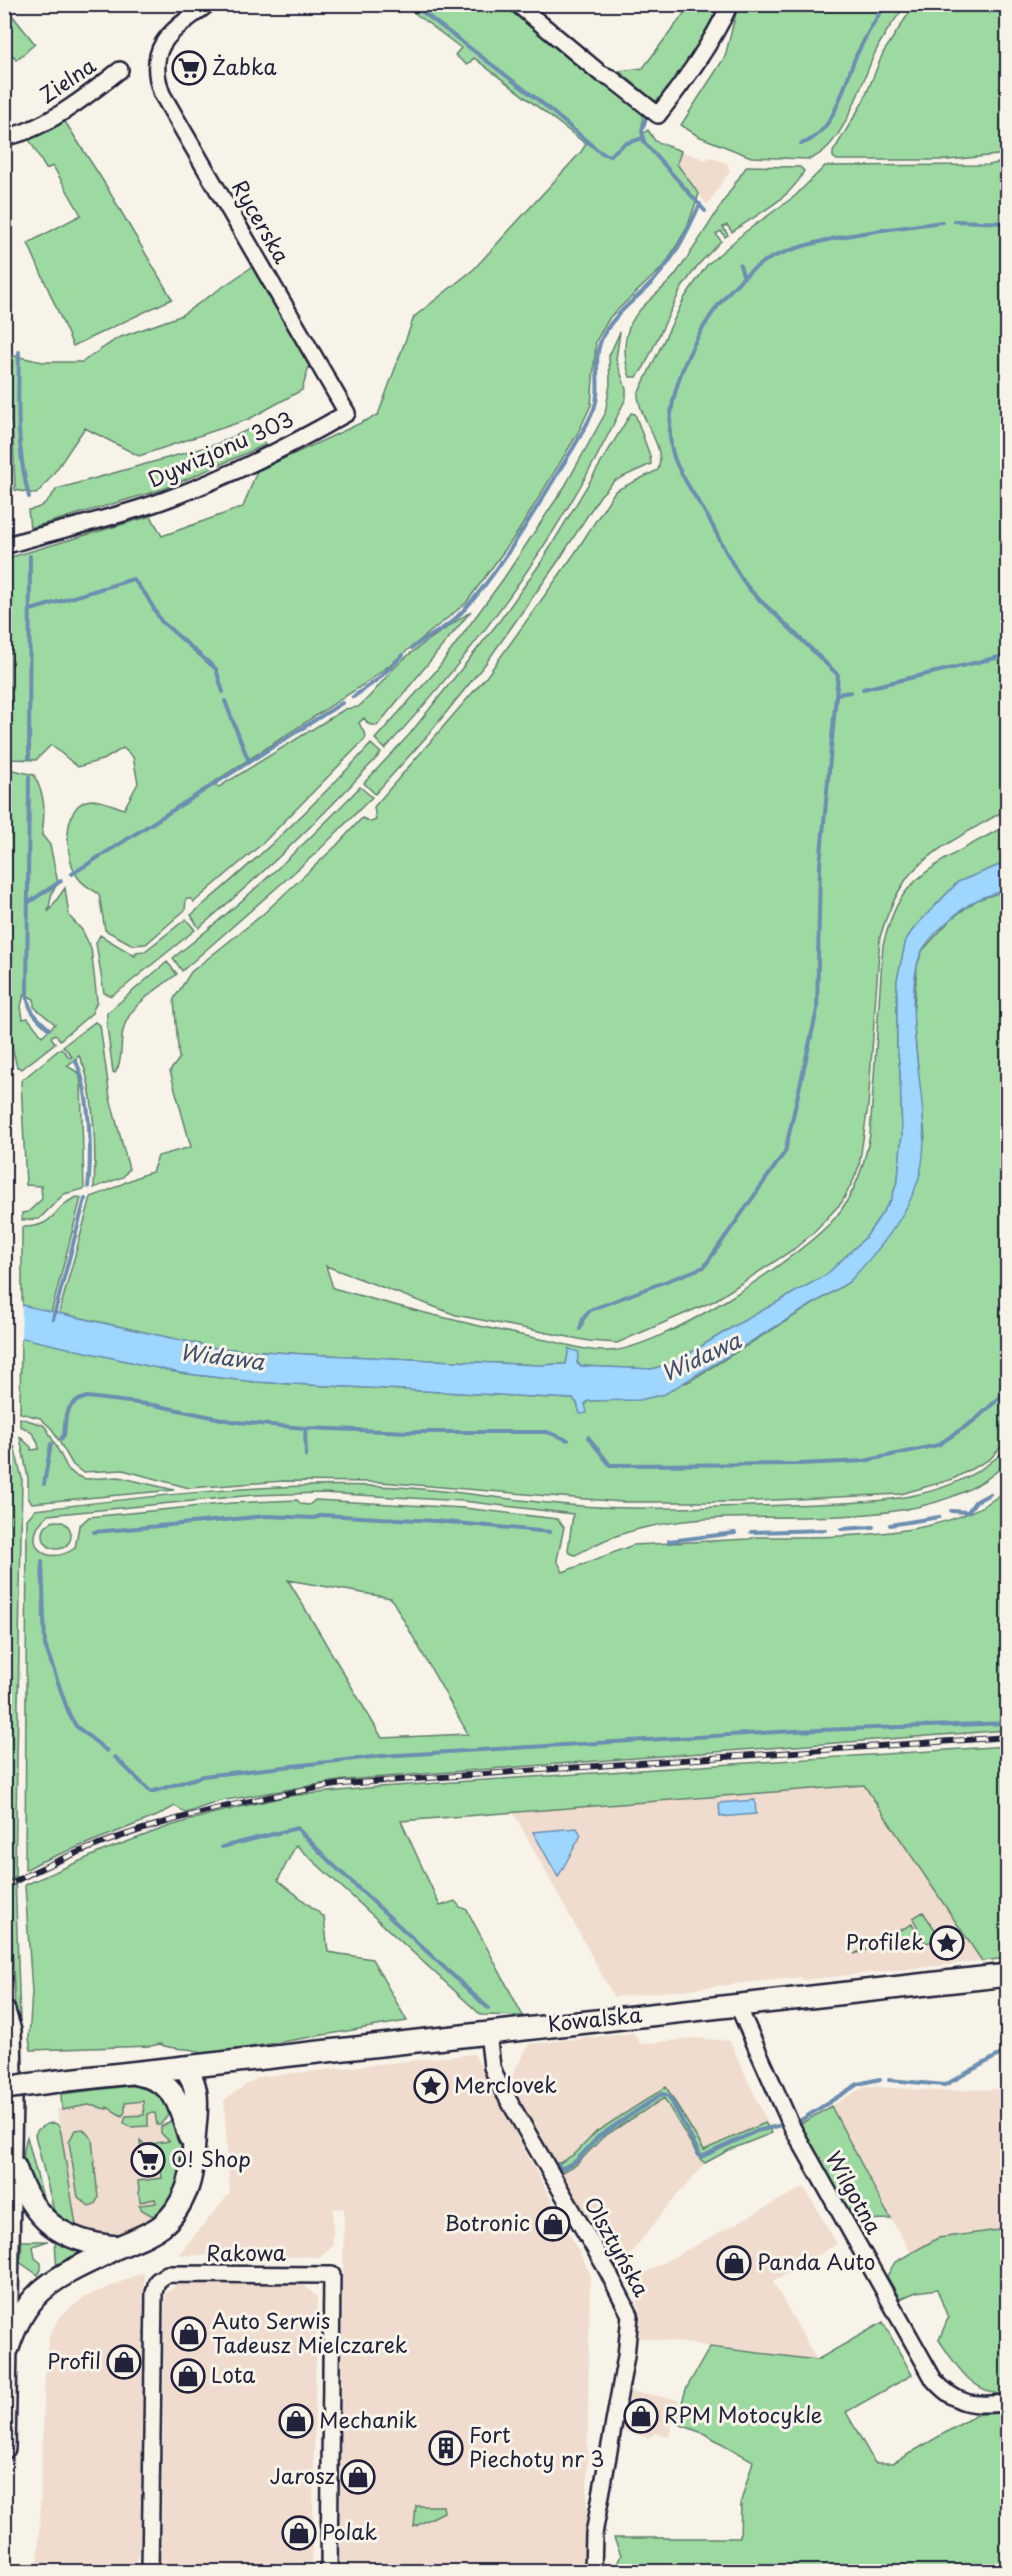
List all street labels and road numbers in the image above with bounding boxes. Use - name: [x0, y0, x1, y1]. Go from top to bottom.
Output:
- street label: Zielna: [32, 49, 102, 110]
- street label: Rycerska: [225, 173, 299, 269]
- street label: Dywizjonu 303: [142, 402, 298, 495]
- street label: Kowalska: [546, 1997, 643, 2039]
- street label: Wilgotna: [819, 2145, 891, 2239]
- street label: Olsztyńska: [577, 2190, 658, 2302]
- street label: Rakowa: [206, 2236, 286, 2268]

